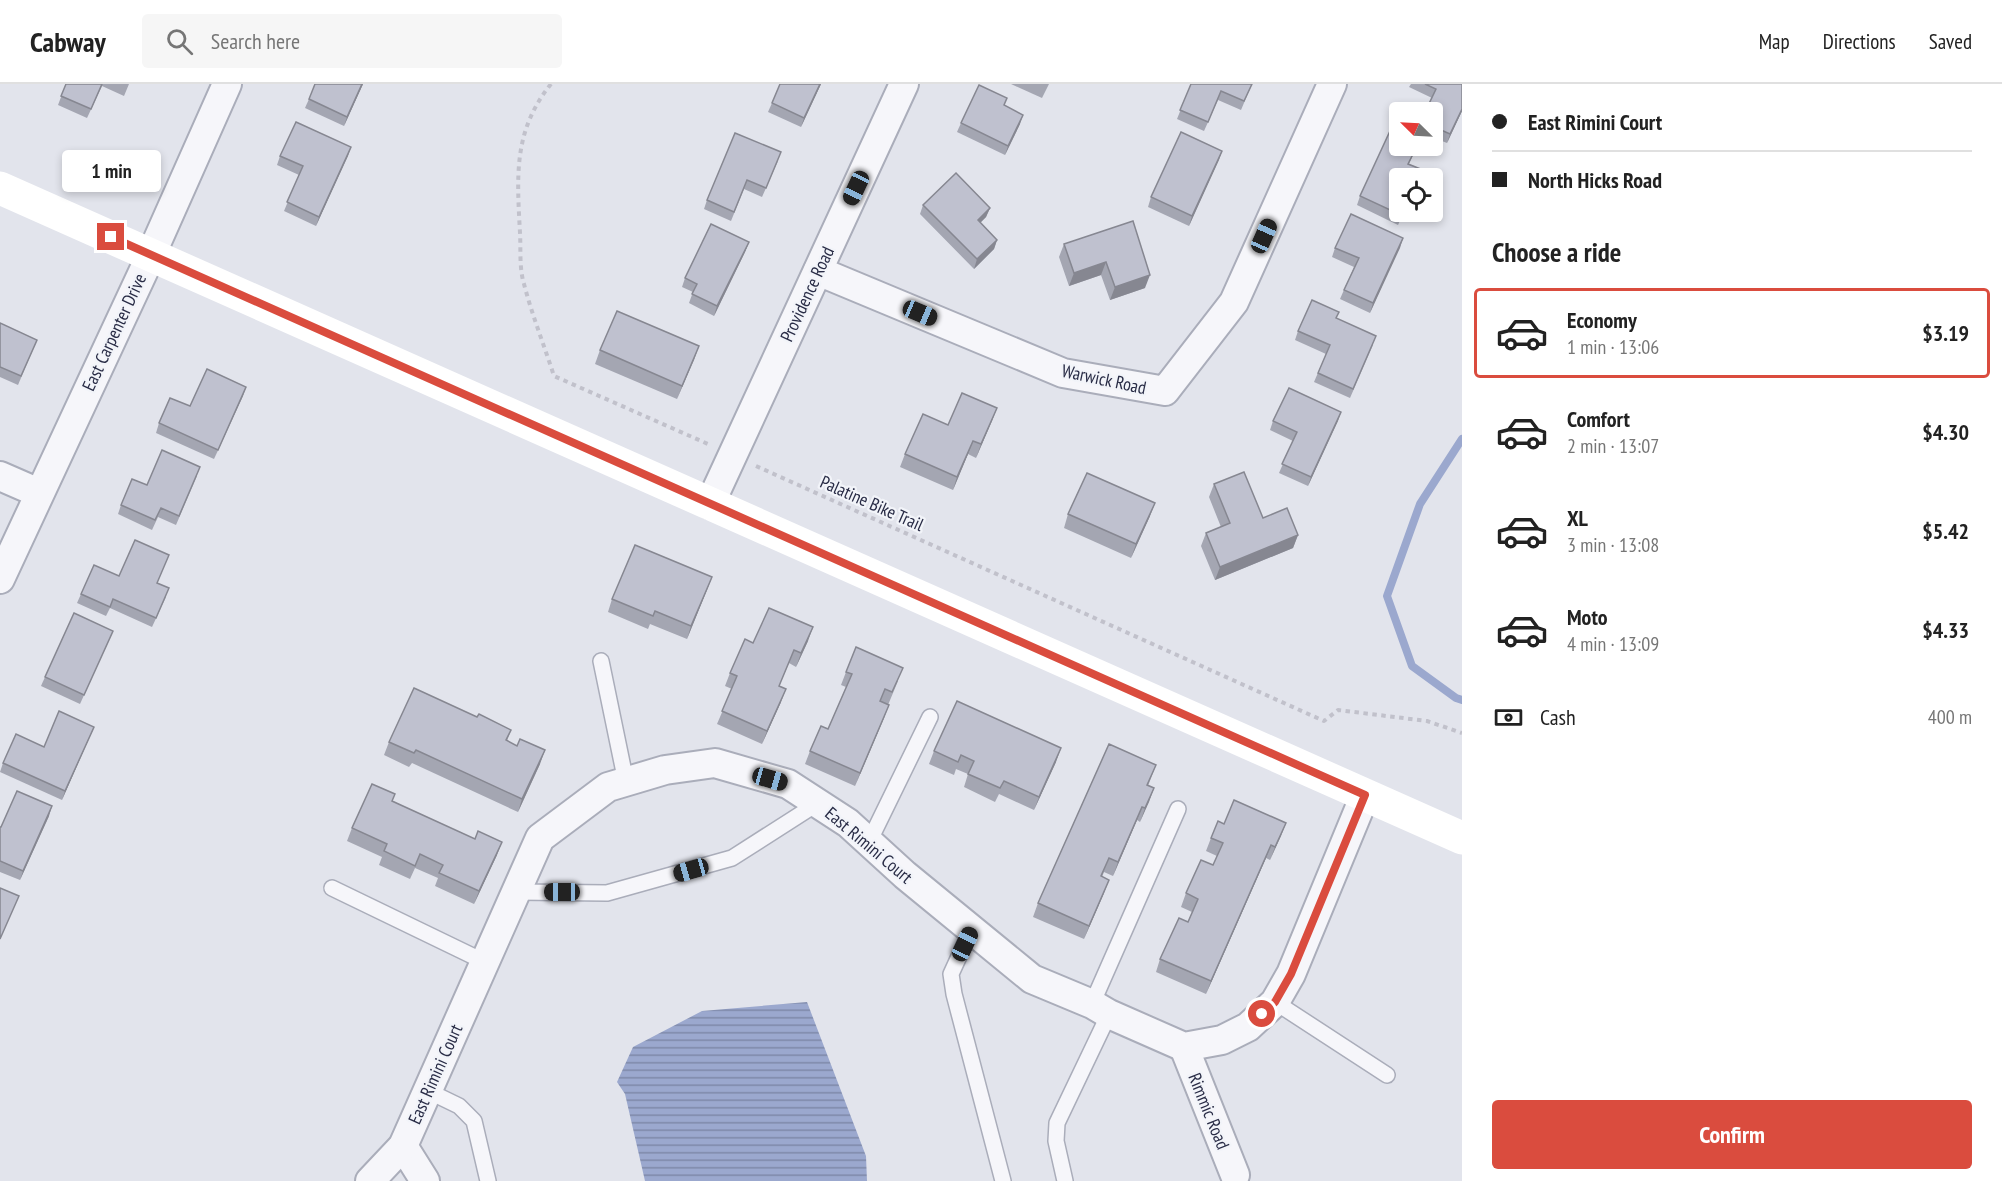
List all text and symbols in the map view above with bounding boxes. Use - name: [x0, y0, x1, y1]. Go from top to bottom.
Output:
- search box: [142, 14, 562, 68]
- text: Cabway: [30, 23, 106, 60]
- icon: search: [163, 25, 196, 58]
- text: Search here: [211, 27, 300, 55]
- text: Map: [1759, 28, 1790, 55]
- text: Directions: [1823, 28, 1896, 55]
- text: Saved: [1929, 28, 1972, 55]
- north arrow: [1389, 102, 1443, 156]
- map controls: [1389, 102, 1443, 222]
- text: East Rimini Court: [1528, 108, 1662, 136]
- callout: 1 min: [62, 150, 160, 192]
- text: 1 min: [91, 158, 132, 184]
- text: North Hicks Road: [1528, 166, 1662, 194]
- car: [840, 168, 872, 208]
- button: locate: [1389, 168, 1443, 222]
- car: [1248, 216, 1280, 256]
- route end: [97, 223, 124, 250]
- text: Choose a ride: [1492, 235, 1621, 269]
- street label: Providence Road: [775, 243, 839, 345]
- street label: East Carpenter Drive: [77, 270, 151, 394]
- car: [900, 298, 940, 328]
- icon: car: [1495, 306, 1549, 360]
- text: Economy: [1567, 306, 1637, 334]
- text: $3.19: [1922, 319, 1969, 347]
- text: 1 min · 13:06: [1567, 334, 1659, 360]
- street label: Warwick Road: [1060, 359, 1148, 399]
- icon: car: [1495, 405, 1549, 459]
- text: Comfort: [1567, 405, 1630, 433]
- text: $4.30: [1922, 418, 1969, 446]
- text: 2 min · 13:07: [1567, 433, 1659, 459]
- street label: Palatine Bike Trail: [817, 470, 928, 536]
- icon: car: [1495, 504, 1549, 558]
- text: XL: [1567, 504, 1588, 532]
- text: $5.42: [1922, 517, 1969, 545]
- text: 3 min · 13:08: [1567, 532, 1659, 558]
- icon: car: [1495, 603, 1549, 657]
- text: Moto: [1567, 603, 1608, 631]
- text: $4.33: [1922, 616, 1969, 644]
- text: 4 min · 13:09: [1567, 631, 1659, 657]
- icon: cash: [1492, 701, 1525, 734]
- text: Cash: [1540, 703, 1576, 731]
- text: 400 m: [1928, 704, 1972, 730]
- car: [750, 765, 790, 793]
- street label: East Rimini Court: [821, 802, 917, 888]
- car: [671, 856, 711, 884]
- car: [544, 883, 580, 901]
- car: [949, 924, 981, 964]
- route start: [1248, 1000, 1275, 1027]
- street label: East Rimini Court: [403, 1020, 467, 1128]
- street label: Rimmic Road: [1183, 1069, 1235, 1153]
- button: Confirm: [1492, 1100, 1972, 1169]

